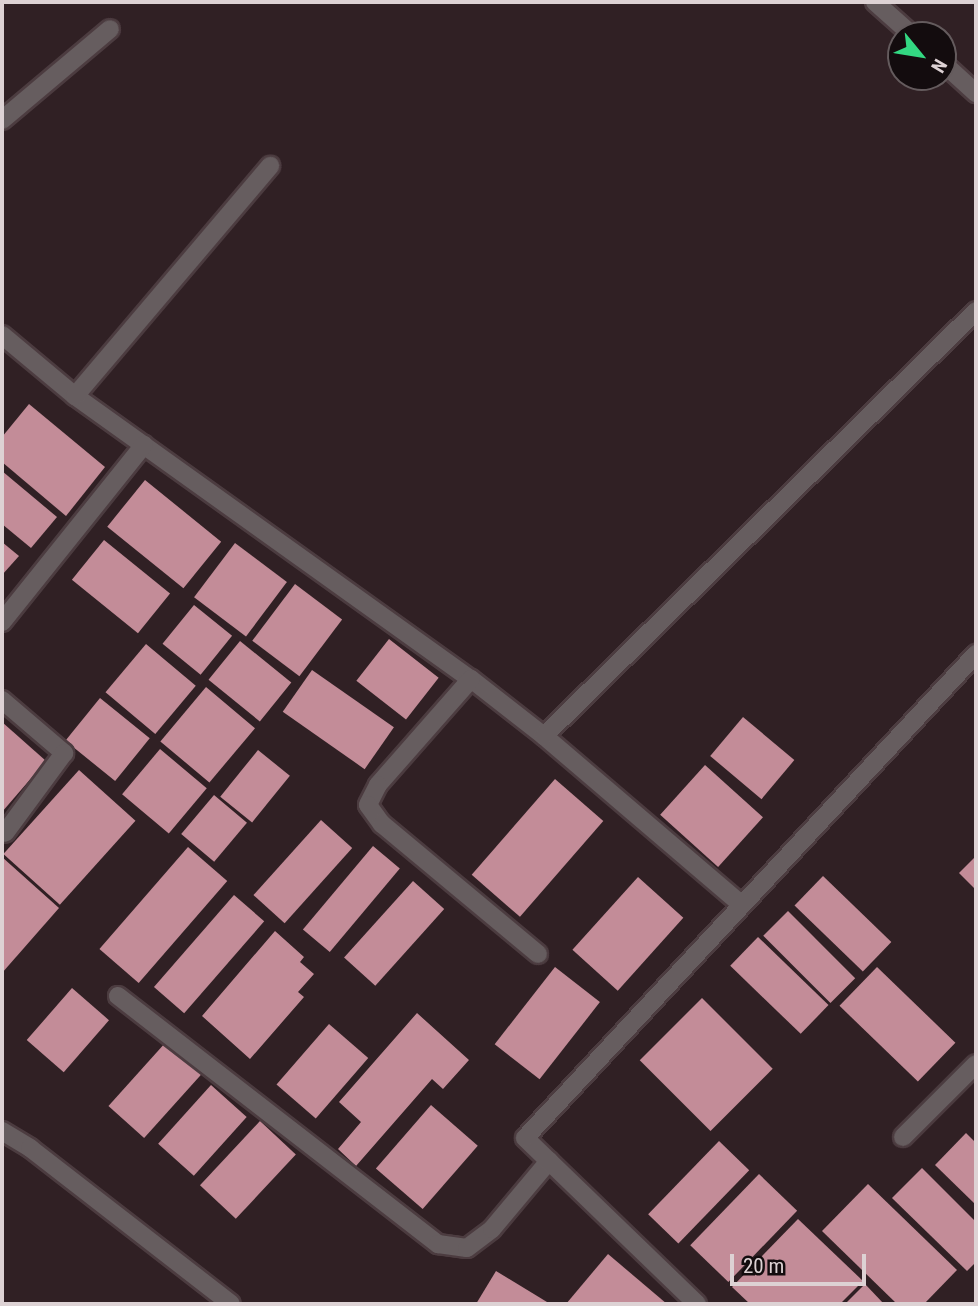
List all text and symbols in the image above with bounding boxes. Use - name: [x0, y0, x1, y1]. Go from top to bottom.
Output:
- north arrow: [887, 21, 957, 91]
- text: N: [926, 55, 952, 77]
- scale bar: [733, 1240, 870, 1284]
- text: 20 m: [743, 1254, 784, 1278]

